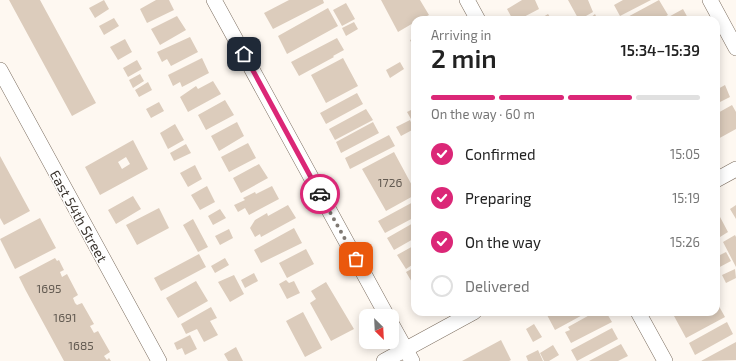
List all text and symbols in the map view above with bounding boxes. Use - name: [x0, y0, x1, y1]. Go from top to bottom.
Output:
- text: Arriving in: [431, 27, 491, 43]
- pin: [227, 37, 261, 71]
- text: 15:34–15:39: [621, 41, 700, 59]
- text: 2 min: [431, 42, 497, 73]
- icon: home: [233, 43, 255, 65]
- text: On the way · 60 m: [431, 106, 535, 122]
- icon: check: [431, 143, 453, 165]
- text: Confirmed: [465, 145, 536, 163]
- text: 15:05: [670, 146, 700, 162]
- street label: East 54th Street: [47, 167, 111, 265]
- courier: [300, 174, 340, 214]
- house number: 1726: [378, 175, 402, 189]
- icon: car: [309, 183, 331, 205]
- icon: check: [431, 187, 453, 209]
- text: Preparing: [465, 189, 531, 207]
- text: 15:19: [672, 190, 700, 206]
- icon: check: [431, 231, 453, 253]
- text: On the way: [465, 233, 541, 251]
- text: 15:26: [670, 234, 700, 250]
- pin: [339, 242, 373, 276]
- icon: bag: [345, 248, 367, 270]
- text: Delivered: [465, 277, 530, 295]
- house number: 1695: [37, 281, 61, 295]
- north arrow: [359, 309, 399, 349]
- map controls: [359, 309, 399, 349]
- house number: 1691: [53, 310, 77, 324]
- house number: 1685: [68, 338, 94, 352]

